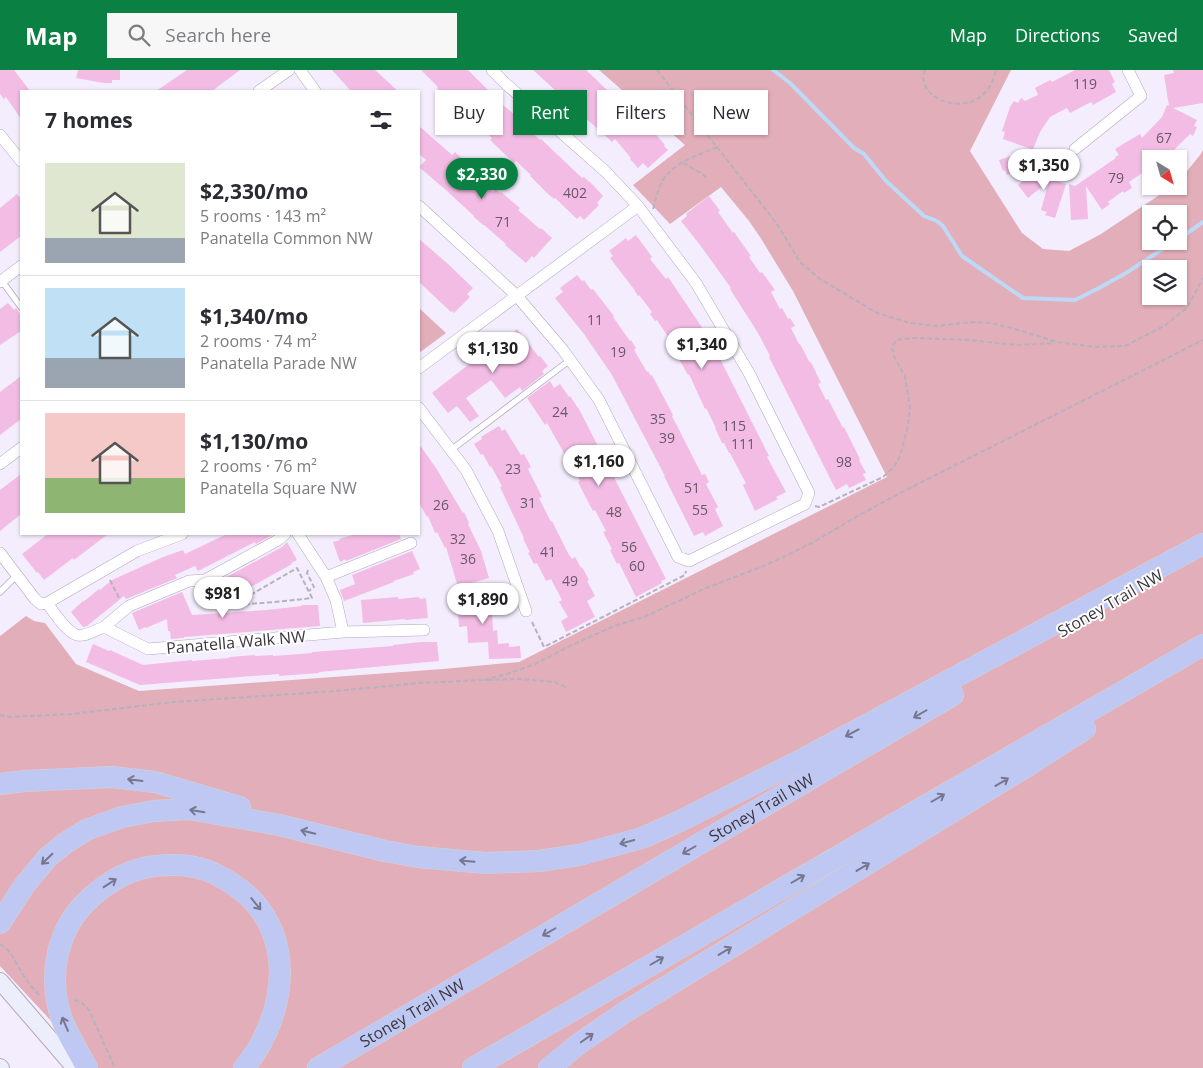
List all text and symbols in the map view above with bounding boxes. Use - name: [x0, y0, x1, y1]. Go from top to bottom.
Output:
- search box: [107, 13, 457, 58]
- text: Map: [25, 19, 77, 52]
- icon: search: [125, 21, 153, 49]
- text: Search here: [165, 22, 271, 48]
- text: Map: [950, 23, 987, 47]
- text: Directions: [1015, 23, 1100, 47]
- text: Saved: [1128, 23, 1178, 47]
- house number: 119: [1073, 74, 1097, 93]
- chip: Buy: [435, 90, 503, 135]
- chip: Rent: [513, 90, 587, 135]
- chip: Filters: [597, 90, 684, 135]
- chip: New: [694, 90, 768, 135]
- text: 7 homes: [45, 106, 133, 134]
- icon: filters: [367, 106, 395, 134]
- house number: 67: [1156, 128, 1172, 147]
- pin: $1,350: [1003, 148, 1085, 191]
- north arrow: [1142, 150, 1188, 195]
- map controls: [1142, 150, 1187, 305]
- text: $1,350: [1019, 154, 1069, 176]
- pin: $2,330: [441, 158, 523, 200]
- text: $2,330: [457, 163, 507, 185]
- house number: 79: [1108, 168, 1124, 187]
- text: $2,330/mo: [200, 177, 308, 205]
- icon: home: [85, 183, 145, 243]
- house number: 402: [563, 183, 587, 202]
- text: 5 rooms · 143 m²: [200, 205, 326, 227]
- button: locate: [1142, 205, 1187, 250]
- house number: 71: [495, 212, 511, 231]
- text: Panatella Common NW: [200, 227, 373, 249]
- button: layers: [1142, 260, 1187, 305]
- text: $1,340/mo: [200, 302, 308, 330]
- icon: home: [85, 308, 145, 368]
- house number: 11: [587, 310, 603, 329]
- pin: $1,340: [661, 328, 743, 370]
- text: 2 rooms · 74 m²: [200, 330, 317, 352]
- pin: $1,130: [452, 332, 534, 374]
- text: $1,340: [677, 333, 727, 355]
- text: $1,130: [468, 337, 518, 359]
- house number: 19: [610, 342, 626, 361]
- text: Panatella Parade NW: [200, 352, 357, 374]
- house number: 24: [552, 402, 568, 421]
- house number: 35: [650, 409, 666, 428]
- house number: 115: [722, 416, 746, 435]
- text: $1,130/mo: [200, 427, 308, 455]
- house number: 39: [659, 428, 675, 447]
- icon: home: [85, 433, 145, 493]
- house number: 111: [731, 434, 755, 453]
- pin: $1,160: [558, 444, 640, 487]
- text: $1,160: [574, 450, 624, 472]
- house number: 98: [836, 452, 852, 471]
- text: 2 rooms · 76 m²: [200, 455, 317, 477]
- house number: 23: [505, 459, 521, 478]
- text: Panatella Square NW: [200, 477, 357, 499]
- house number: 51: [684, 478, 700, 497]
- house number: 31: [520, 493, 536, 512]
- house number: 26: [433, 495, 449, 514]
- house number: 55: [692, 500, 708, 519]
- house number: 48: [606, 502, 622, 521]
- house number: 32: [450, 529, 466, 548]
- house number: 56: [621, 537, 637, 556]
- house number: 41: [540, 542, 556, 561]
- house number: 36: [460, 549, 476, 568]
- house number: 60: [629, 556, 645, 575]
- street label: Stoney Trail NW: [1053, 564, 1167, 642]
- house number: 49: [562, 571, 578, 590]
- pin: $981: [193, 576, 253, 619]
- text: $981: [205, 582, 241, 604]
- pin: $1,890: [442, 582, 524, 625]
- text: $1,890: [458, 588, 508, 610]
- street label: Panatella Walk NW: [165, 625, 307, 659]
- one-way arrow: [913, 710, 927, 720]
- one-way arrow: [845, 728, 860, 738]
- street label: Stoney Trail NW: [705, 768, 818, 847]
- one-way arrow: [127, 775, 143, 785]
- one-way arrow: [995, 776, 1009, 786]
- one-way arrow: [931, 793, 946, 803]
- one-way arrow: [189, 805, 205, 815]
- one-way arrow: [300, 827, 316, 836]
- one-way arrow: [620, 837, 636, 847]
- one-way arrow: [682, 845, 697, 855]
- one-way arrow: [41, 853, 54, 865]
- one-way arrow: [460, 856, 476, 866]
- one-way arrow: [856, 861, 870, 871]
- one-way arrow: [790, 874, 804, 884]
- one-way arrow: [102, 878, 116, 888]
- one-way arrow: [250, 898, 261, 911]
- one-way arrow: [542, 927, 556, 937]
- one-way arrow: [717, 946, 731, 956]
- one-way arrow: [649, 955, 664, 965]
- street label: Stoney Trail NW: [355, 973, 469, 1052]
- one-way arrow: [60, 1017, 69, 1033]
- one-way arrow: [580, 1033, 594, 1043]

